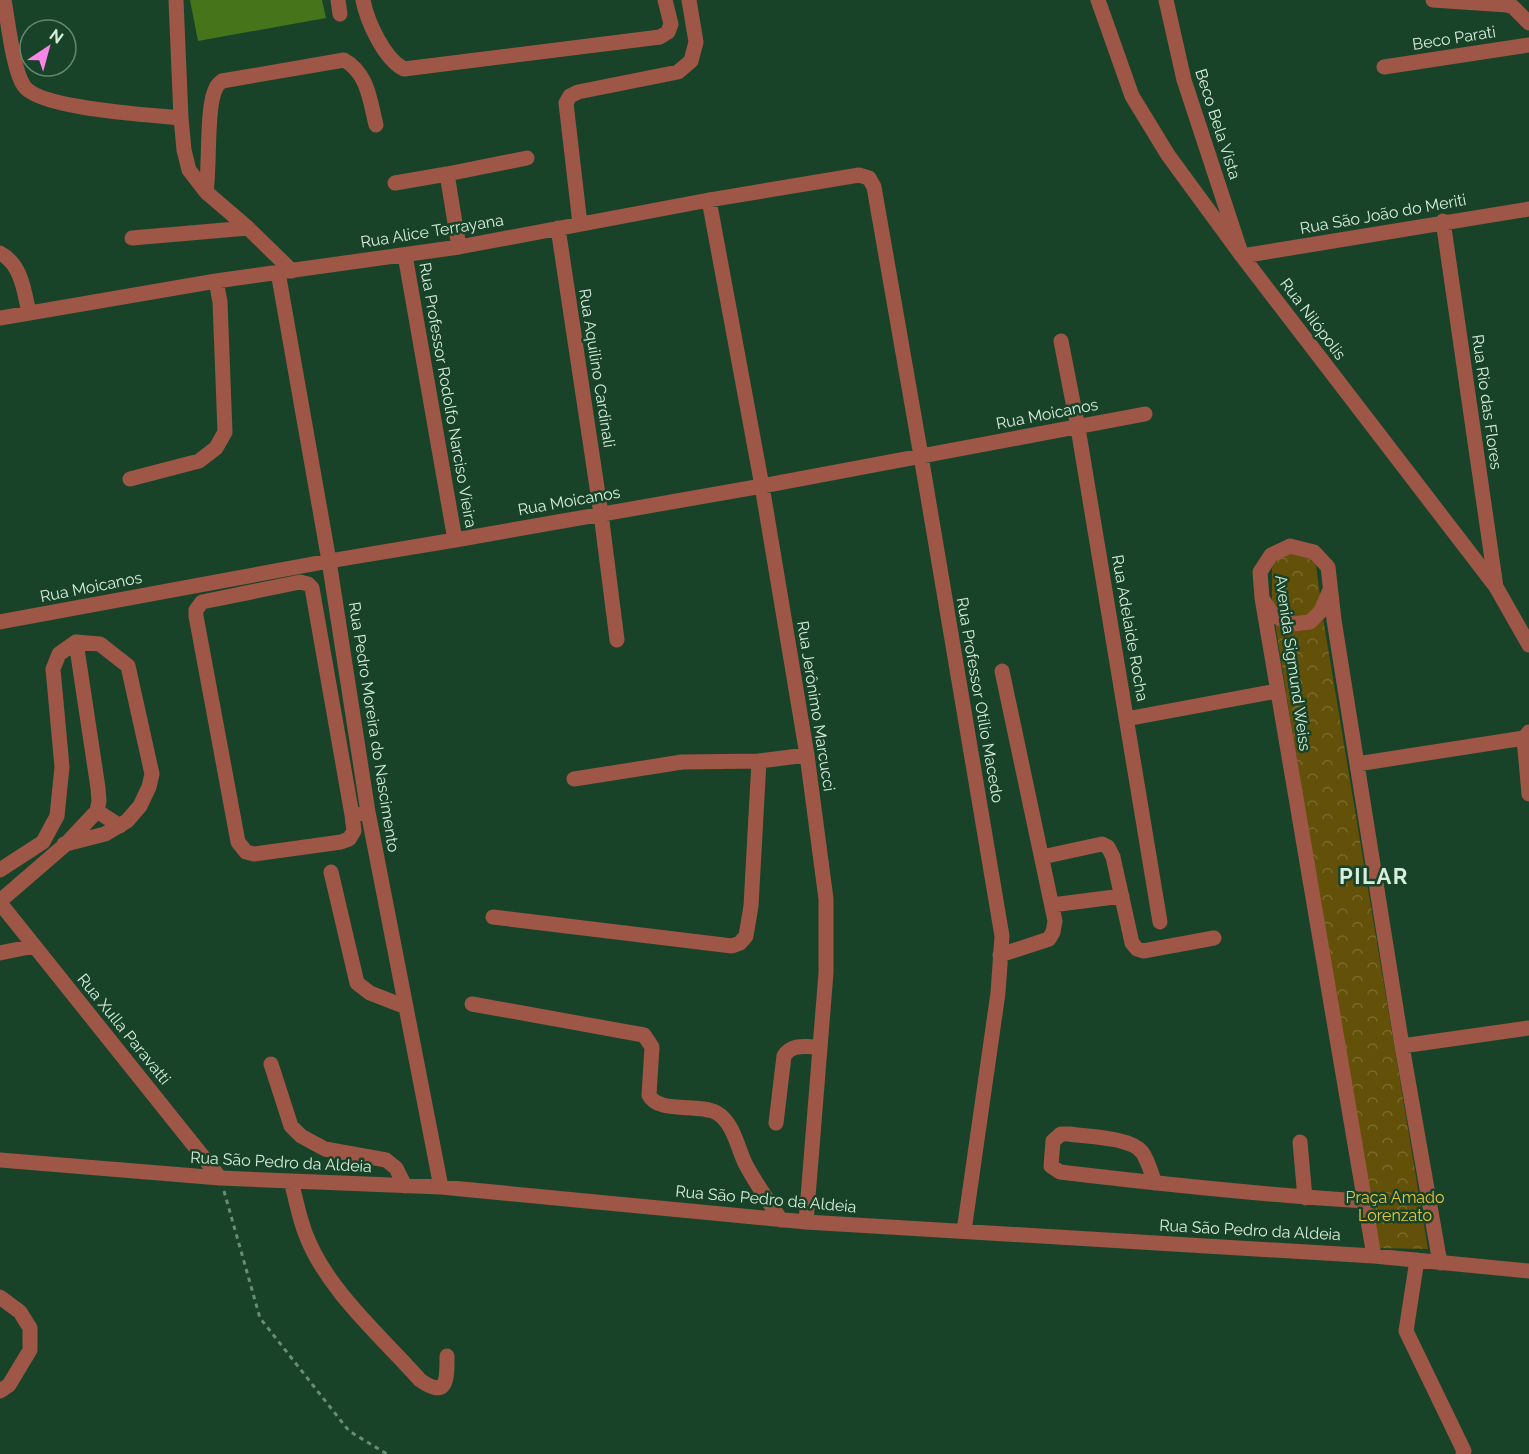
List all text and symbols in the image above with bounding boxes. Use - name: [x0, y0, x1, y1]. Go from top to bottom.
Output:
- north arrow: [18, 18, 78, 78]
- street label: Beco Parati: [1411, 22, 1497, 54]
- text: N: [46, 25, 67, 48]
- street label: Beco Bela Vista: [1191, 66, 1245, 182]
- street label: Rua São João do Meriti: [1298, 190, 1468, 238]
- street label: Rua Alice Terrayana: [359, 210, 505, 252]
- street label: Rua Professor Rodolfo Narciso Vieira: [415, 261, 481, 529]
- street label: Rua Nilópolis: [1276, 274, 1350, 364]
- street label: Rua Aquilino Cardinali: [575, 287, 619, 449]
- street label: Rua Rio das Flores: [1468, 333, 1506, 471]
- street label: Rua Moicanos: [994, 395, 1100, 433]
- street label: Rua Moicanos: [516, 483, 622, 519]
- street label: Rua Adelaide Rocha: [1108, 553, 1152, 703]
- street label: Rua Moicanos: [38, 568, 144, 606]
- street label: Avenida Sigmund Weiss: [1271, 574, 1315, 753]
- street label: Rua Professor Otílio Macedo: [953, 596, 1007, 804]
- street label: Rua Pedro Moreira do Nascimento: [345, 600, 403, 854]
- street label: Rua Jerônimo Marcucci: [793, 619, 839, 793]
- district label: PILAR: [1339, 863, 1409, 889]
- street label: Rua Xulla Paravatti: [73, 970, 175, 1088]
- street label: Rua São Pedro da Aldeia: [190, 1148, 372, 1176]
- street label: Rua São Pedro da Aldeia: [675, 1182, 857, 1216]
- park label: Praça Amado Lorenzato: [1345, 1188, 1445, 1225]
- street label: Rua São Pedro da Aldeia: [1159, 1216, 1341, 1244]

